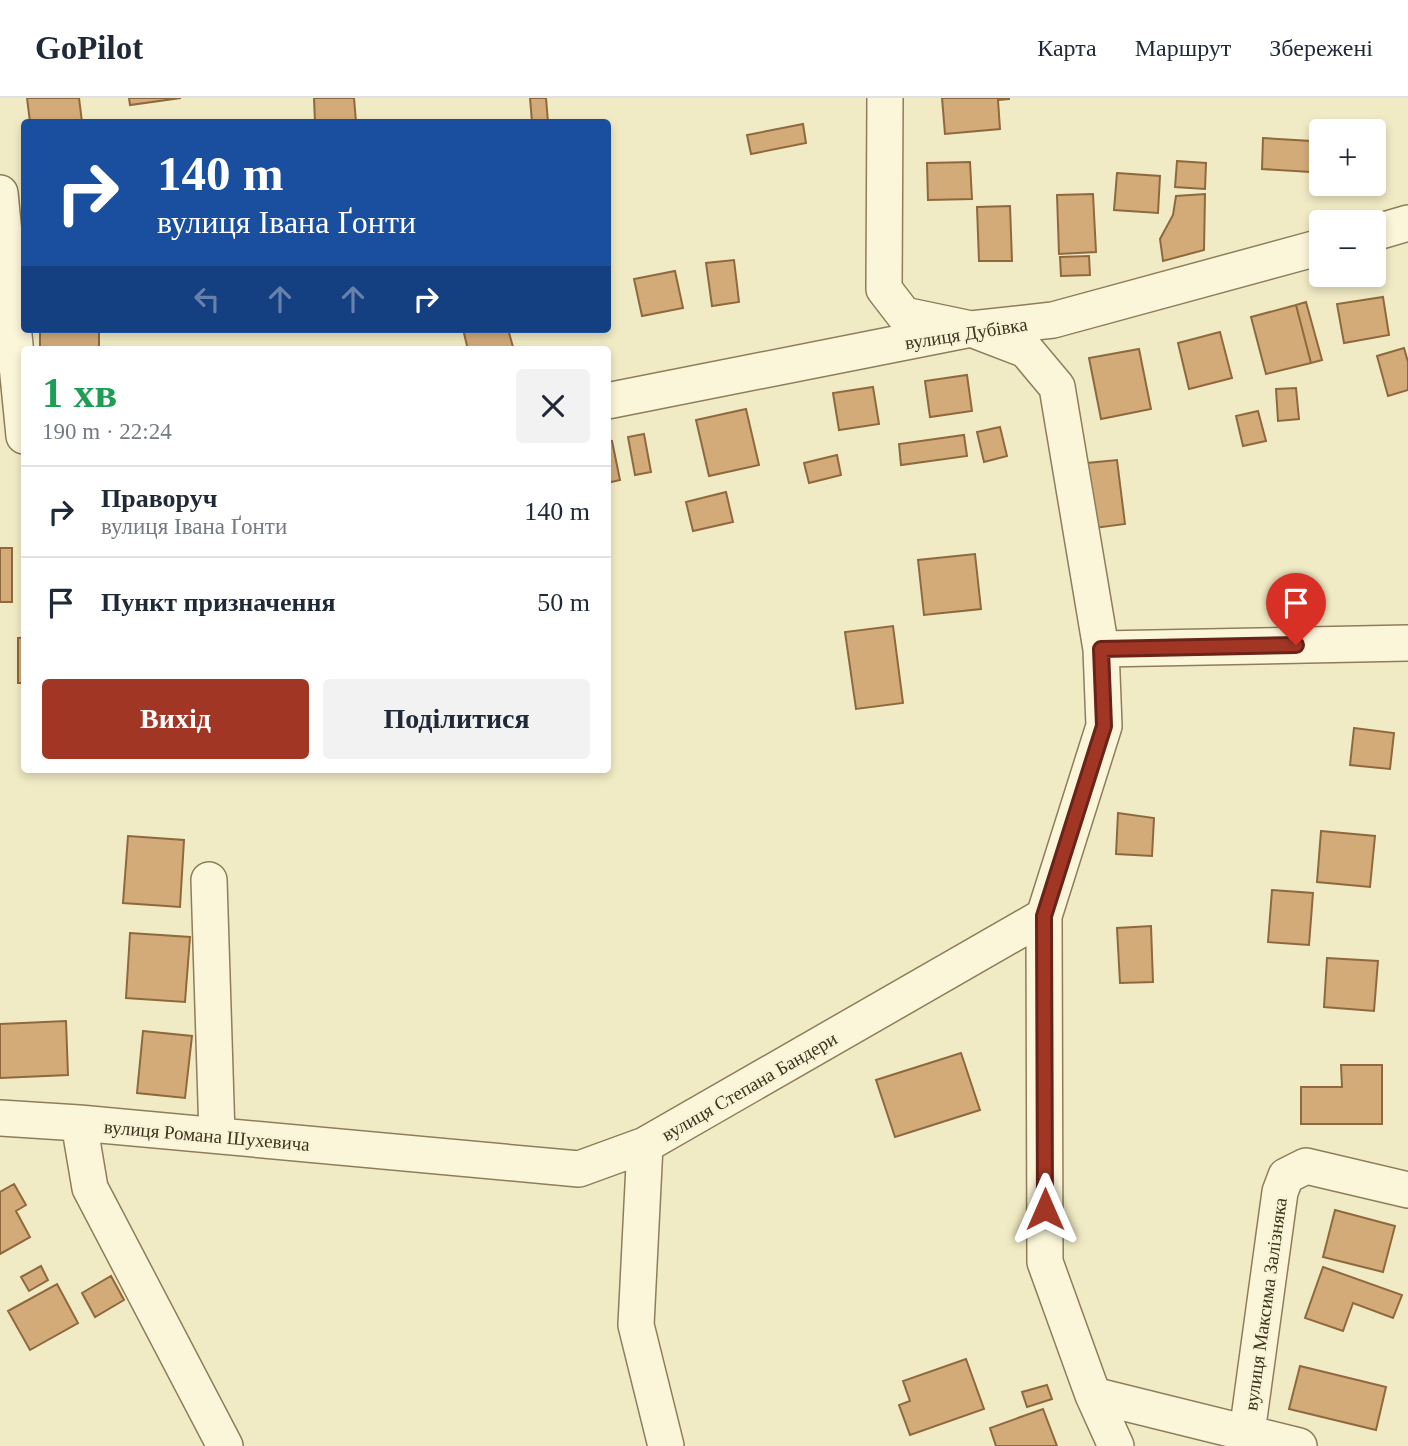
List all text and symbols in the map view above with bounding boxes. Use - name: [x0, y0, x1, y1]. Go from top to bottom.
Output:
- text: GoPilot: [35, 30, 143, 66]
- text: Карта: [1037, 35, 1097, 61]
- text: Маршрут: [1135, 35, 1231, 61]
- text: Збережені: [1269, 35, 1373, 61]
- map controls: [1309, 119, 1386, 287]
- button: +: [1309, 119, 1386, 196]
- text: 140 m: [157, 146, 284, 201]
- icon: right: [42, 147, 133, 238]
- text: вулиця Івана Ґонти: [157, 204, 416, 240]
- button: −: [1309, 210, 1386, 287]
- icon: left: [188, 280, 226, 318]
- icon: ahead: [261, 280, 299, 318]
- icon: ahead: [334, 280, 372, 318]
- icon: right: [407, 280, 445, 318]
- street label: вулиця Дубівка: [903, 313, 1029, 354]
- button: close: [516, 369, 590, 443]
- text: 1 хв: [42, 370, 117, 416]
- text: 190 m · 22:24: [42, 419, 172, 444]
- text: Праворуч: [101, 484, 217, 513]
- icon: right: [42, 493, 80, 531]
- text: 140 m: [524, 497, 590, 526]
- text: вулиця Івана Ґонти: [101, 514, 287, 539]
- pin: [1266, 573, 1326, 645]
- icon: arrive: [42, 584, 80, 622]
- icon: arrive: [1277, 584, 1315, 622]
- text: Пункт призначення: [101, 588, 336, 617]
- text: 50 m: [537, 588, 590, 617]
- button: Вихід: [42, 679, 309, 759]
- button: Поділитися: [323, 679, 590, 759]
- street label: вулиця Степана Бандери: [658, 1028, 841, 1145]
- street label: вулиця Романа Шухевича: [103, 1116, 311, 1155]
- position arrow: [1008, 1172, 1082, 1246]
- street label: вулиця Максима Залізняка: [1240, 1196, 1291, 1412]

